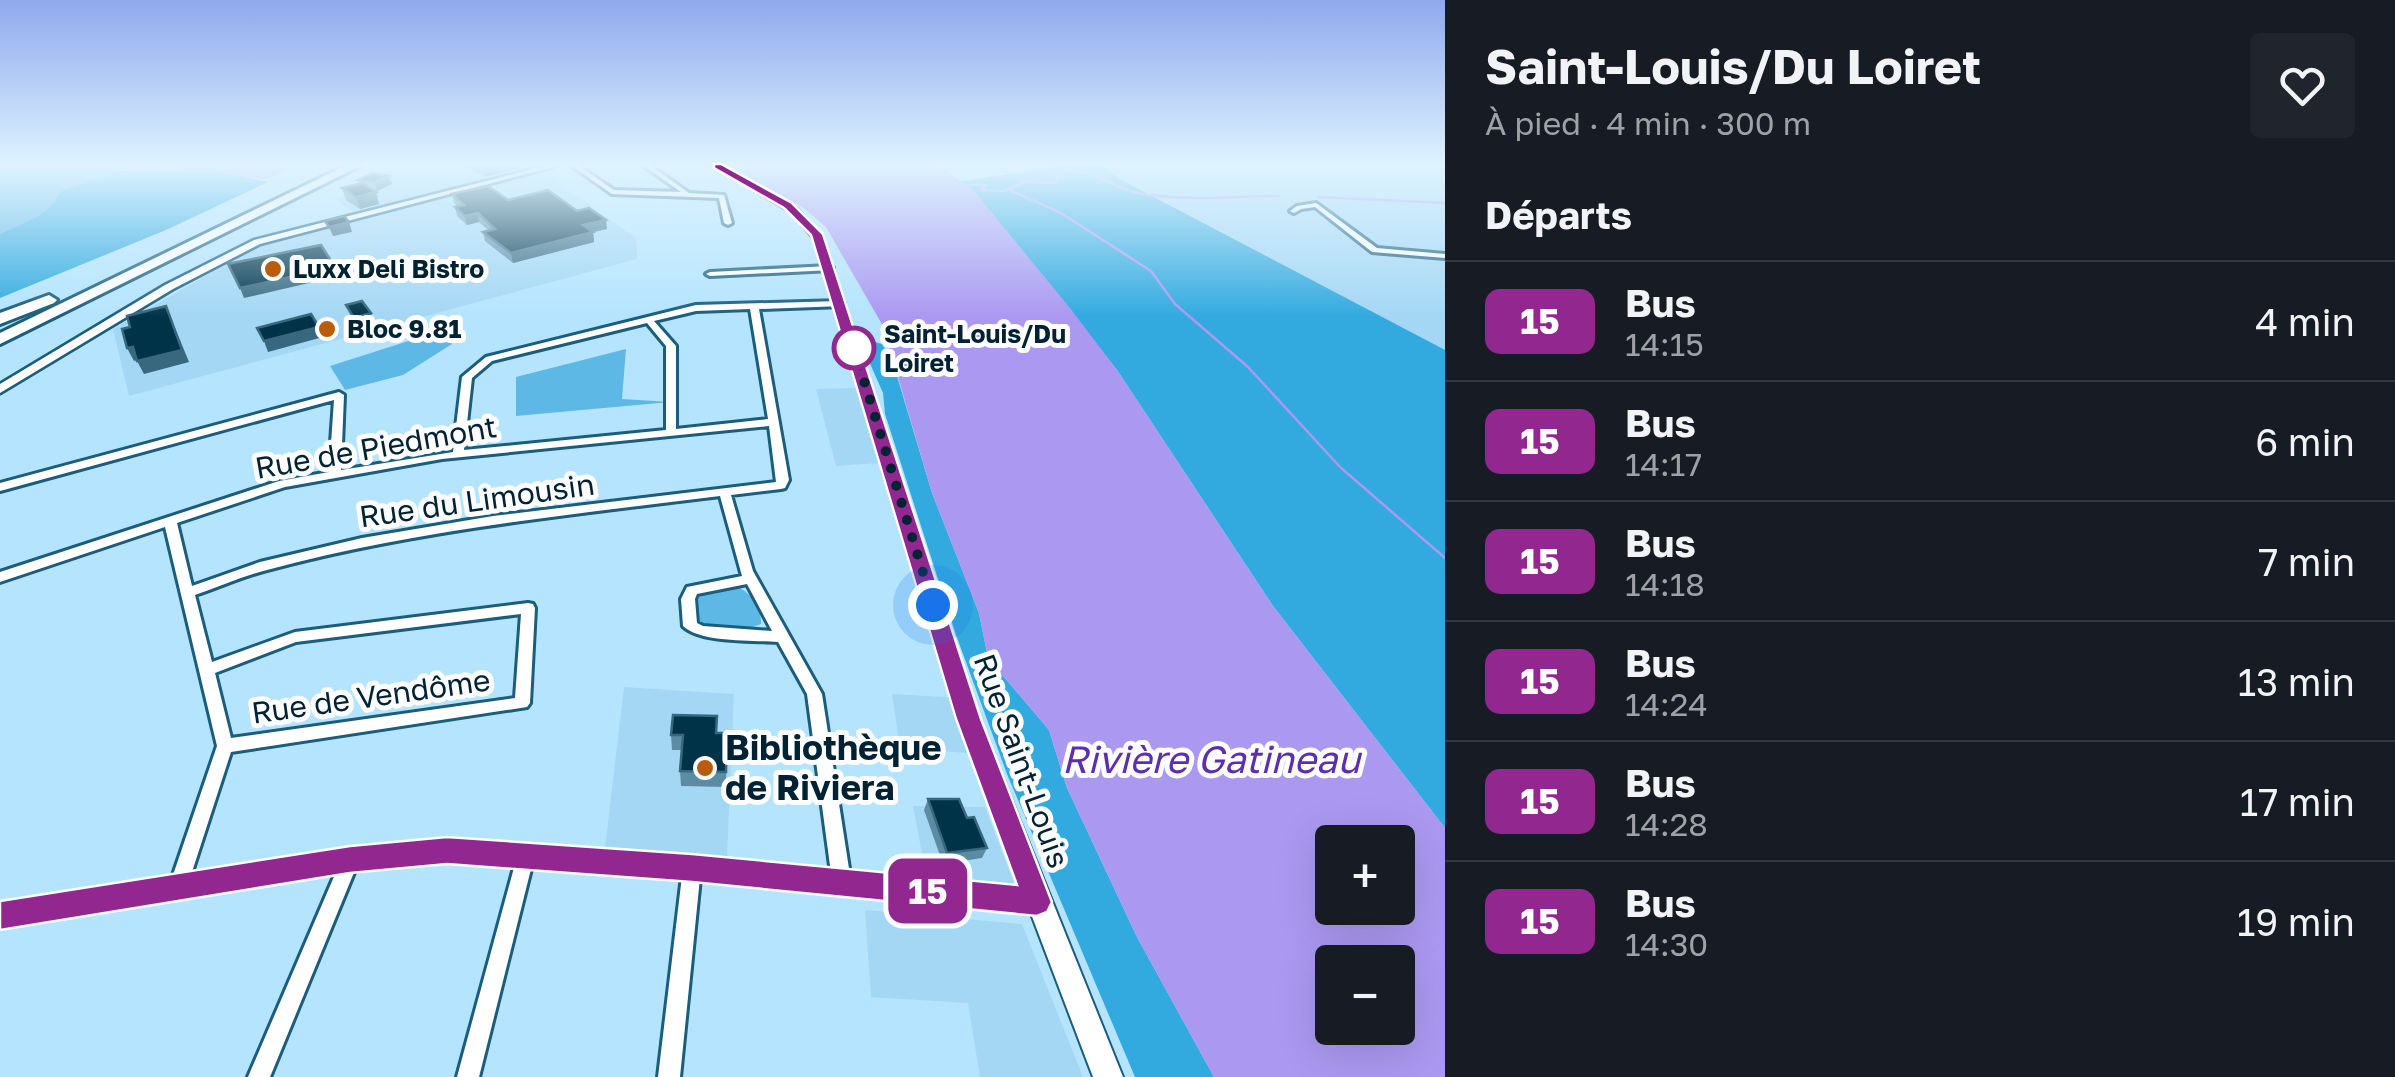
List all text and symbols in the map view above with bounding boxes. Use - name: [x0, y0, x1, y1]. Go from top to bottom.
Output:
- button: heart: [2250, 33, 2355, 138]
- text: Saint-Louis/Du Loiret: [1485, 37, 1981, 95]
- text: À pied · 4 min · 300 m: [1485, 104, 1811, 142]
- text: Départs: [1485, 192, 1632, 237]
- place label: Luxx Deli Bistro: [293, 253, 484, 284]
- marker: Luxx Deli Bistro: [262, 258, 284, 280]
- text: Bus: [1625, 280, 1696, 325]
- text: 4 min: [2255, 299, 2355, 344]
- text: 15: [1520, 300, 1560, 342]
- place label: Bloc 9.81: [347, 313, 461, 344]
- marker: Bloc 9.81: [316, 318, 338, 340]
- place label: Saint-Louis/Du Loiret: [884, 318, 1066, 378]
- text: 14:15: [1625, 325, 1704, 363]
- marker: Saint-Louis/Du Loiret: [833, 327, 875, 369]
- text: Bus: [1625, 400, 1696, 445]
- street label: Rue de Piedmont: [252, 408, 499, 486]
- text: 6 min: [2255, 419, 2355, 464]
- text: 15: [1520, 420, 1560, 462]
- text: 14:17: [1625, 445, 1702, 483]
- street label: Rue du Limousin: [357, 466, 597, 534]
- text: Bus: [1625, 520, 1696, 565]
- text: 7 min: [2258, 539, 2355, 584]
- text: 15: [1520, 540, 1560, 582]
- text: 14:18: [1625, 565, 1705, 603]
- your location: [908, 580, 958, 630]
- text: Bus: [1625, 640, 1696, 685]
- street label: Rue Saint-Louis: [967, 649, 1077, 872]
- text: 13 min: [2238, 659, 2355, 704]
- text: 15: [1520, 660, 1560, 702]
- street label: Rue de Vendôme: [249, 661, 493, 731]
- text: 14:24: [1625, 685, 1708, 723]
- place label: Bibliothèque de Riviera: [725, 726, 942, 808]
- water label: Rivière Gatineau: [1062, 736, 1362, 781]
- marker: Bibliothèque de Riviera: [694, 757, 716, 779]
- text: Bus: [1625, 760, 1696, 805]
- text: 17 min: [2240, 779, 2355, 824]
- text: 15: [1520, 780, 1560, 822]
- text: 14:28: [1625, 805, 1708, 843]
- map controls: [1315, 825, 1415, 1045]
- button: +: [1315, 825, 1415, 925]
- line badge: 15: [883, 858, 973, 924]
- text: 15: [908, 870, 948, 912]
- text: Bus: [1625, 880, 1696, 925]
- text: 19 min: [2237, 899, 2355, 944]
- text: 15: [1520, 900, 1560, 942]
- text: 14:30: [1625, 925, 1708, 963]
- button: −: [1315, 945, 1415, 1045]

